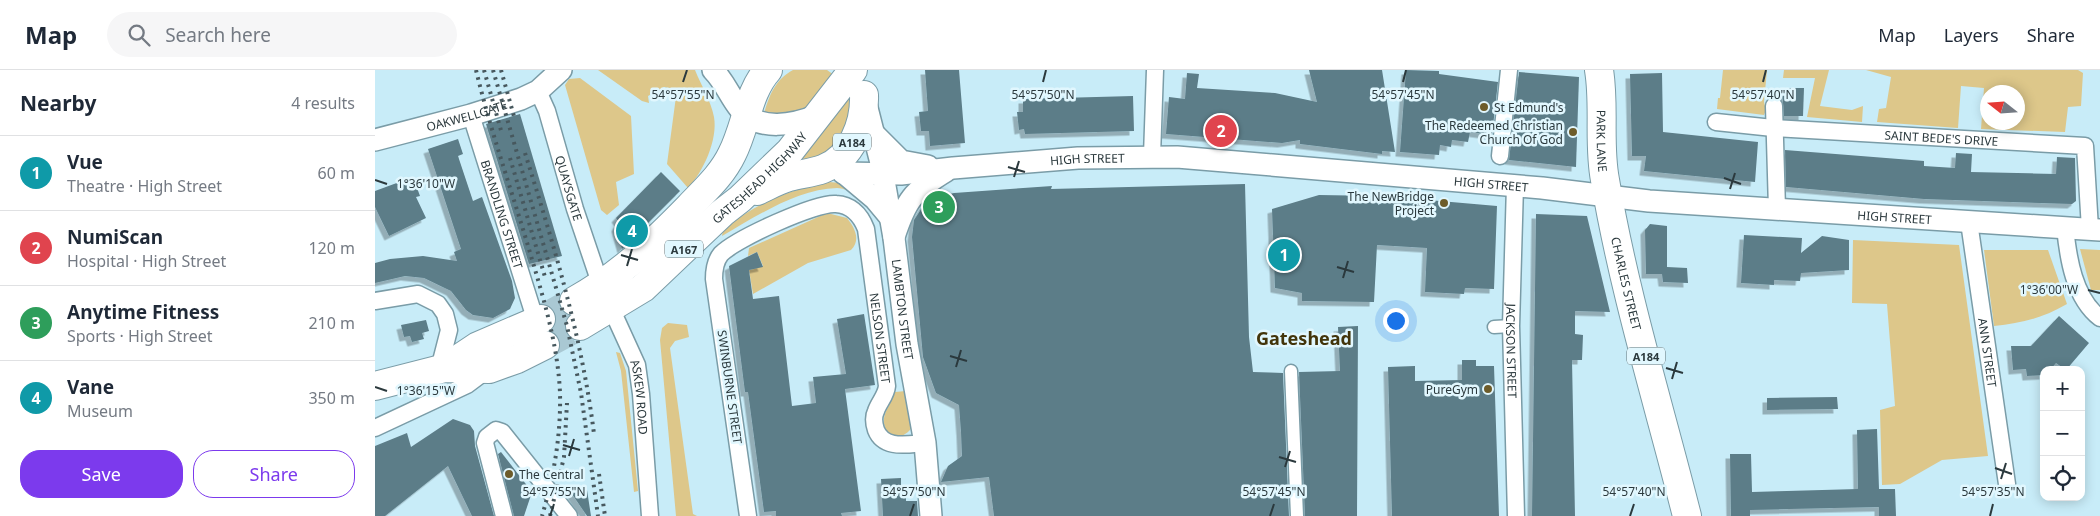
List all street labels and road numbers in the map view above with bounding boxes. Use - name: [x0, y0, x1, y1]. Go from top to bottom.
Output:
- street label: OAKWELLGATE: [424, 95, 509, 135]
- street label: PARK LANE: [1593, 110, 1612, 173]
- street label: SAINT BEDE'S DRIVE: [1884, 126, 1999, 149]
- street label: GATESHEAD HIGHWAY: [708, 128, 811, 227]
- road number: A184: [833, 134, 871, 150]
- street label: HIGH STREET: [1049, 149, 1125, 169]
- street label: QUAYSGATE: [552, 153, 587, 223]
- street label: BRANDLING STREET: [477, 158, 527, 271]
- street label: HIGH STREET: [1453, 172, 1529, 195]
- street label: HIGH STREET: [1857, 206, 1933, 228]
- street label: CHARLES STREET: [1608, 235, 1646, 332]
- road number: A167: [665, 240, 703, 258]
- street label: LAMBTON STREET: [888, 258, 918, 362]
- street label: NELSON STREET: [866, 292, 895, 385]
- street label: JACKSON STREET: [1502, 302, 1521, 399]
- street label: ANN STREET: [1975, 317, 2001, 389]
- street label: SWINBURNE STREET: [714, 329, 746, 445]
- road number: A184: [1627, 348, 1665, 364]
- street label: ASKEW ROAD: [627, 356, 652, 435]

